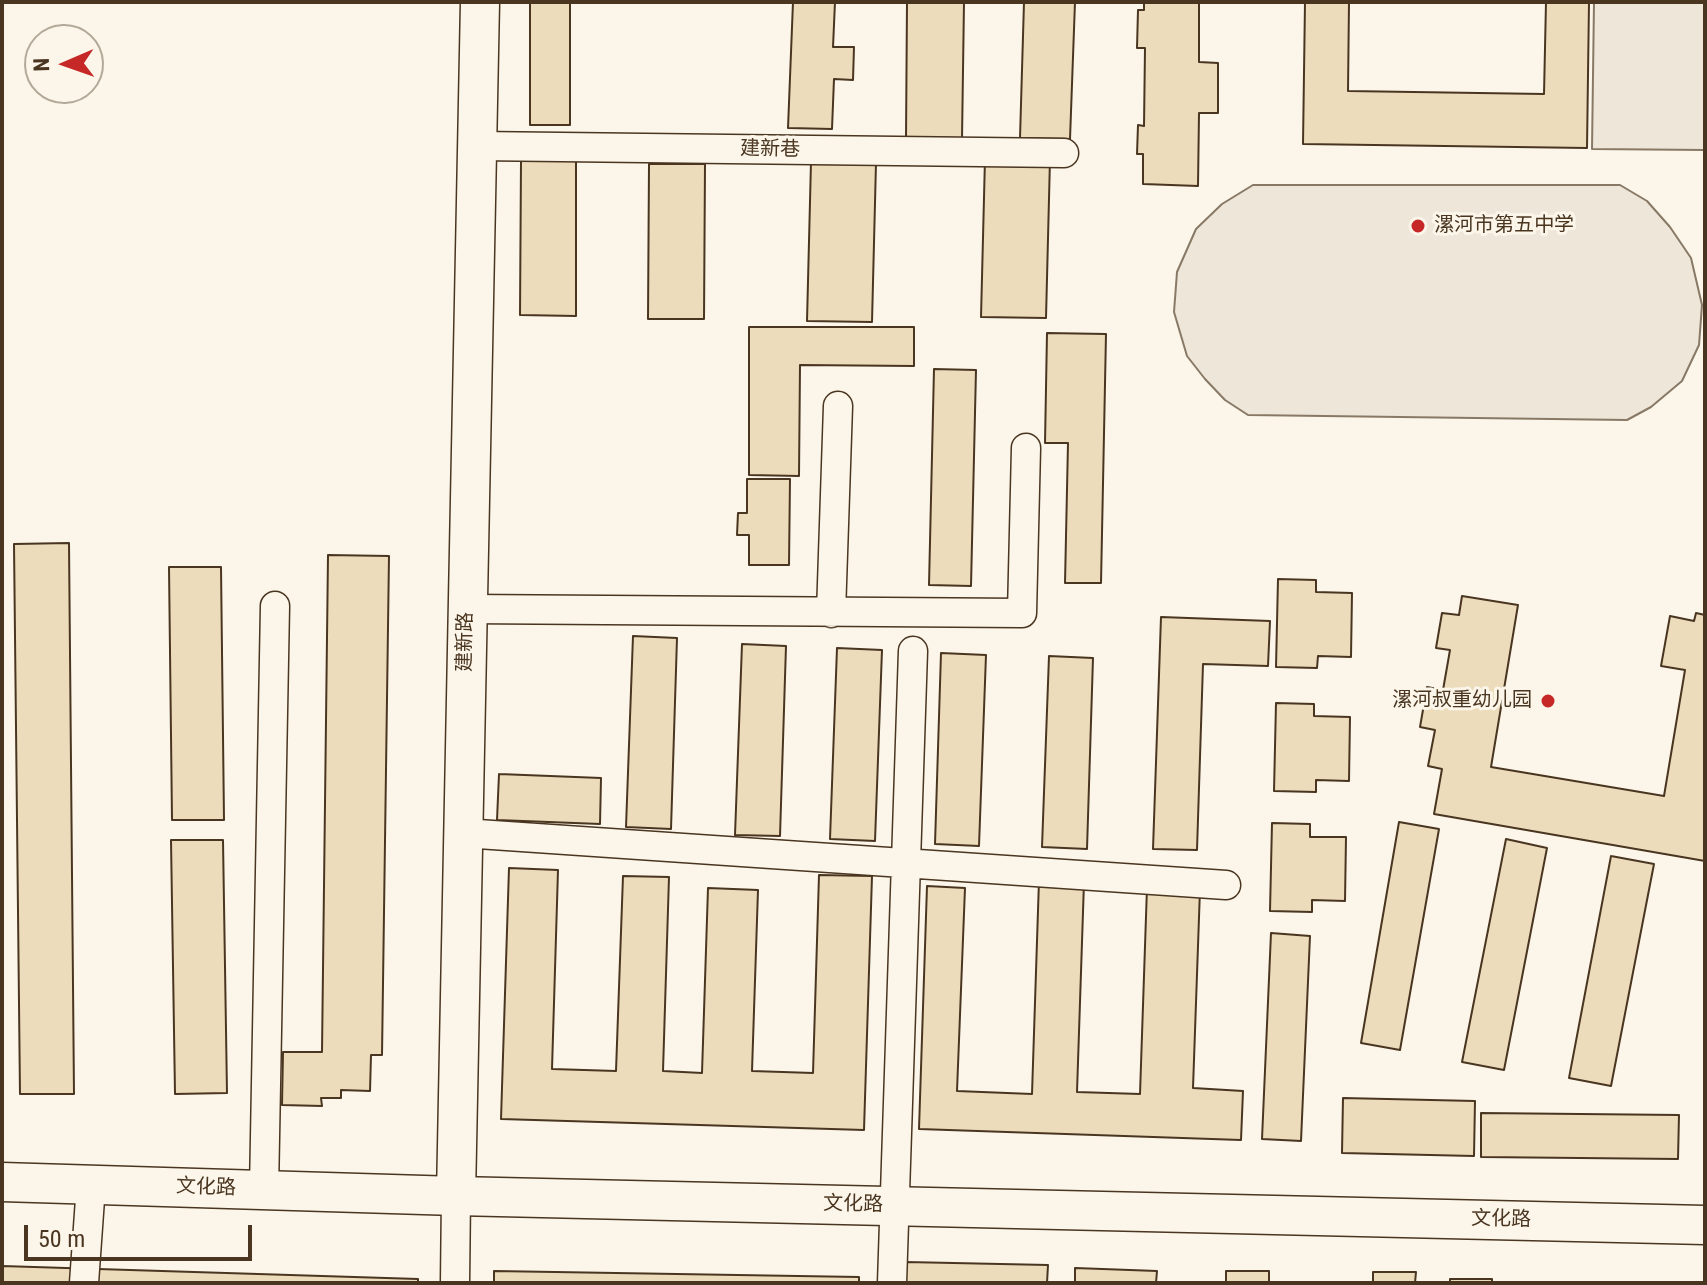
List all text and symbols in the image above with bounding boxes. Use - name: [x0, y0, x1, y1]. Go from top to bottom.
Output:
- north arrow: [24, 24, 104, 104]
- text: N: [29, 58, 54, 72]
- street label: 建新巷: [740, 137, 800, 163]
- place label: 漯河市第五中学: [1434, 214, 1574, 238]
- marker: 漯河市第五中学: [1409, 217, 1427, 235]
- street label: 建新路: [453, 612, 479, 672]
- place label: 漯河叔重幼儿园: [1392, 689, 1532, 713]
- marker: 漯河叔重幼儿园: [1539, 692, 1557, 710]
- street label: 文化路: [176, 1175, 236, 1201]
- street label: 文化路: [823, 1192, 883, 1218]
- street label: 文化路: [1471, 1207, 1531, 1233]
- scale bar: [28, 1209, 256, 1259]
- text: 50 m: [38, 1225, 85, 1253]

